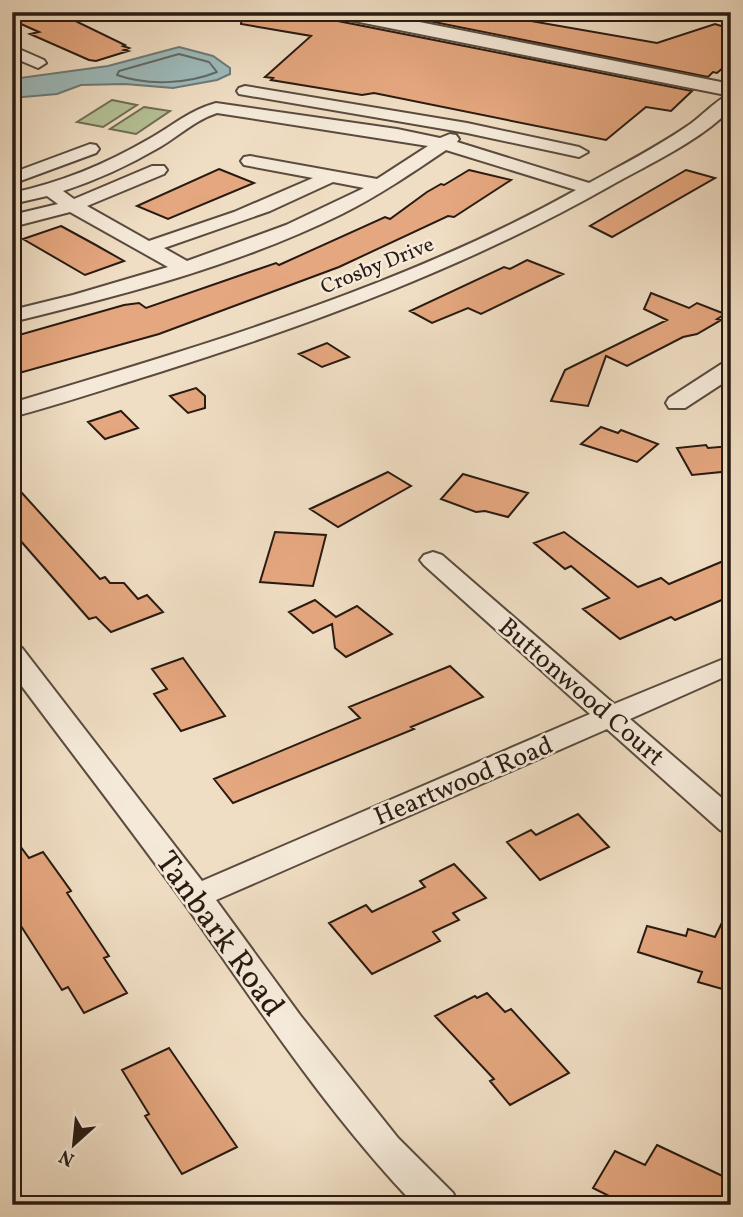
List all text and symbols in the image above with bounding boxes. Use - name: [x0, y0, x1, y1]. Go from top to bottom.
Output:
- street label: Crosby Drive: [316, 230, 439, 302]
- street label: Buttonwood Court: [490, 610, 672, 775]
- street label: Heartwood Road: [369, 728, 559, 836]
- street label: Tanbark Road: [144, 843, 294, 1026]
- north arrow: [38, 1108, 108, 1178]
- text: N: [55, 1143, 79, 1172]

